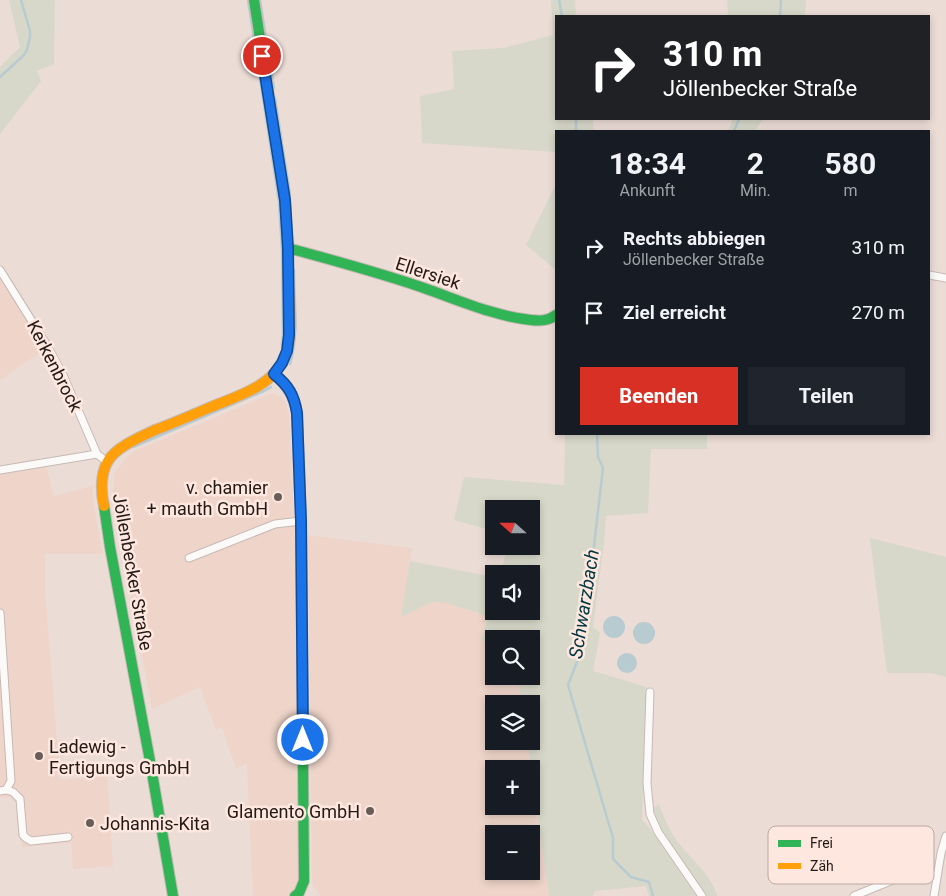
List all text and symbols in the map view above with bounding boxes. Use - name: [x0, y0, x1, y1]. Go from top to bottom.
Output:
- text: 310 m: [663, 34, 762, 75]
- pin: [241, 35, 283, 77]
- icon: right: [580, 35, 645, 100]
- icon: arrive: [248, 42, 276, 70]
- text: Jöllenbecker Straße: [663, 76, 857, 101]
- text: 18:34: [609, 146, 686, 181]
- text: 2: [747, 146, 764, 181]
- text: 580: [825, 146, 876, 181]
- text: Ankunft: [620, 181, 675, 200]
- text: Min.: [740, 181, 771, 200]
- text: m: [843, 181, 857, 200]
- text: Rechts abbiegen: [623, 227, 765, 250]
- icon: right: [580, 234, 608, 262]
- text: 310 m: [852, 236, 905, 259]
- text: Jöllenbecker Straße: [623, 250, 764, 269]
- street label: Ellersiek: [393, 253, 464, 294]
- icon: arrive: [580, 299, 608, 327]
- text: Ziel erreicht: [623, 301, 726, 324]
- text: 270 m: [852, 301, 905, 324]
- street label: Kerkenbrock: [23, 317, 87, 416]
- button: Beenden: [580, 367, 738, 425]
- button: Teilen: [748, 367, 905, 425]
- place label: v. chamier + mauth GmbH: [147, 477, 268, 519]
- marker: v. chamier + mauth GmbH: [272, 491, 284, 503]
- street label: Jöllenbecker Straße: [109, 492, 157, 652]
- north arrow: [485, 500, 540, 555]
- map controls: [485, 500, 540, 880]
- water label: Schwarzbach: [564, 548, 604, 660]
- button: sound: [485, 565, 540, 620]
- button: search: [485, 630, 540, 685]
- button: layers: [485, 695, 540, 750]
- position arrow: [276, 713, 328, 765]
- place label: Ladewig - Fertigungs GmbH: [49, 736, 190, 778]
- marker: Ladewig - Fertigungs GmbH: [33, 750, 45, 762]
- button: +: [485, 760, 540, 815]
- place label: Glamento GmbH: [227, 801, 360, 822]
- marker: Glamento GmbH: [364, 805, 376, 817]
- place label: Johannis-Kita: [100, 813, 210, 834]
- marker: Johannis-Kita: [84, 817, 96, 829]
- button: −: [485, 825, 540, 880]
- legend: [768, 826, 934, 884]
- text: Frei: [810, 835, 833, 851]
- text: Zäh: [810, 858, 834, 874]

